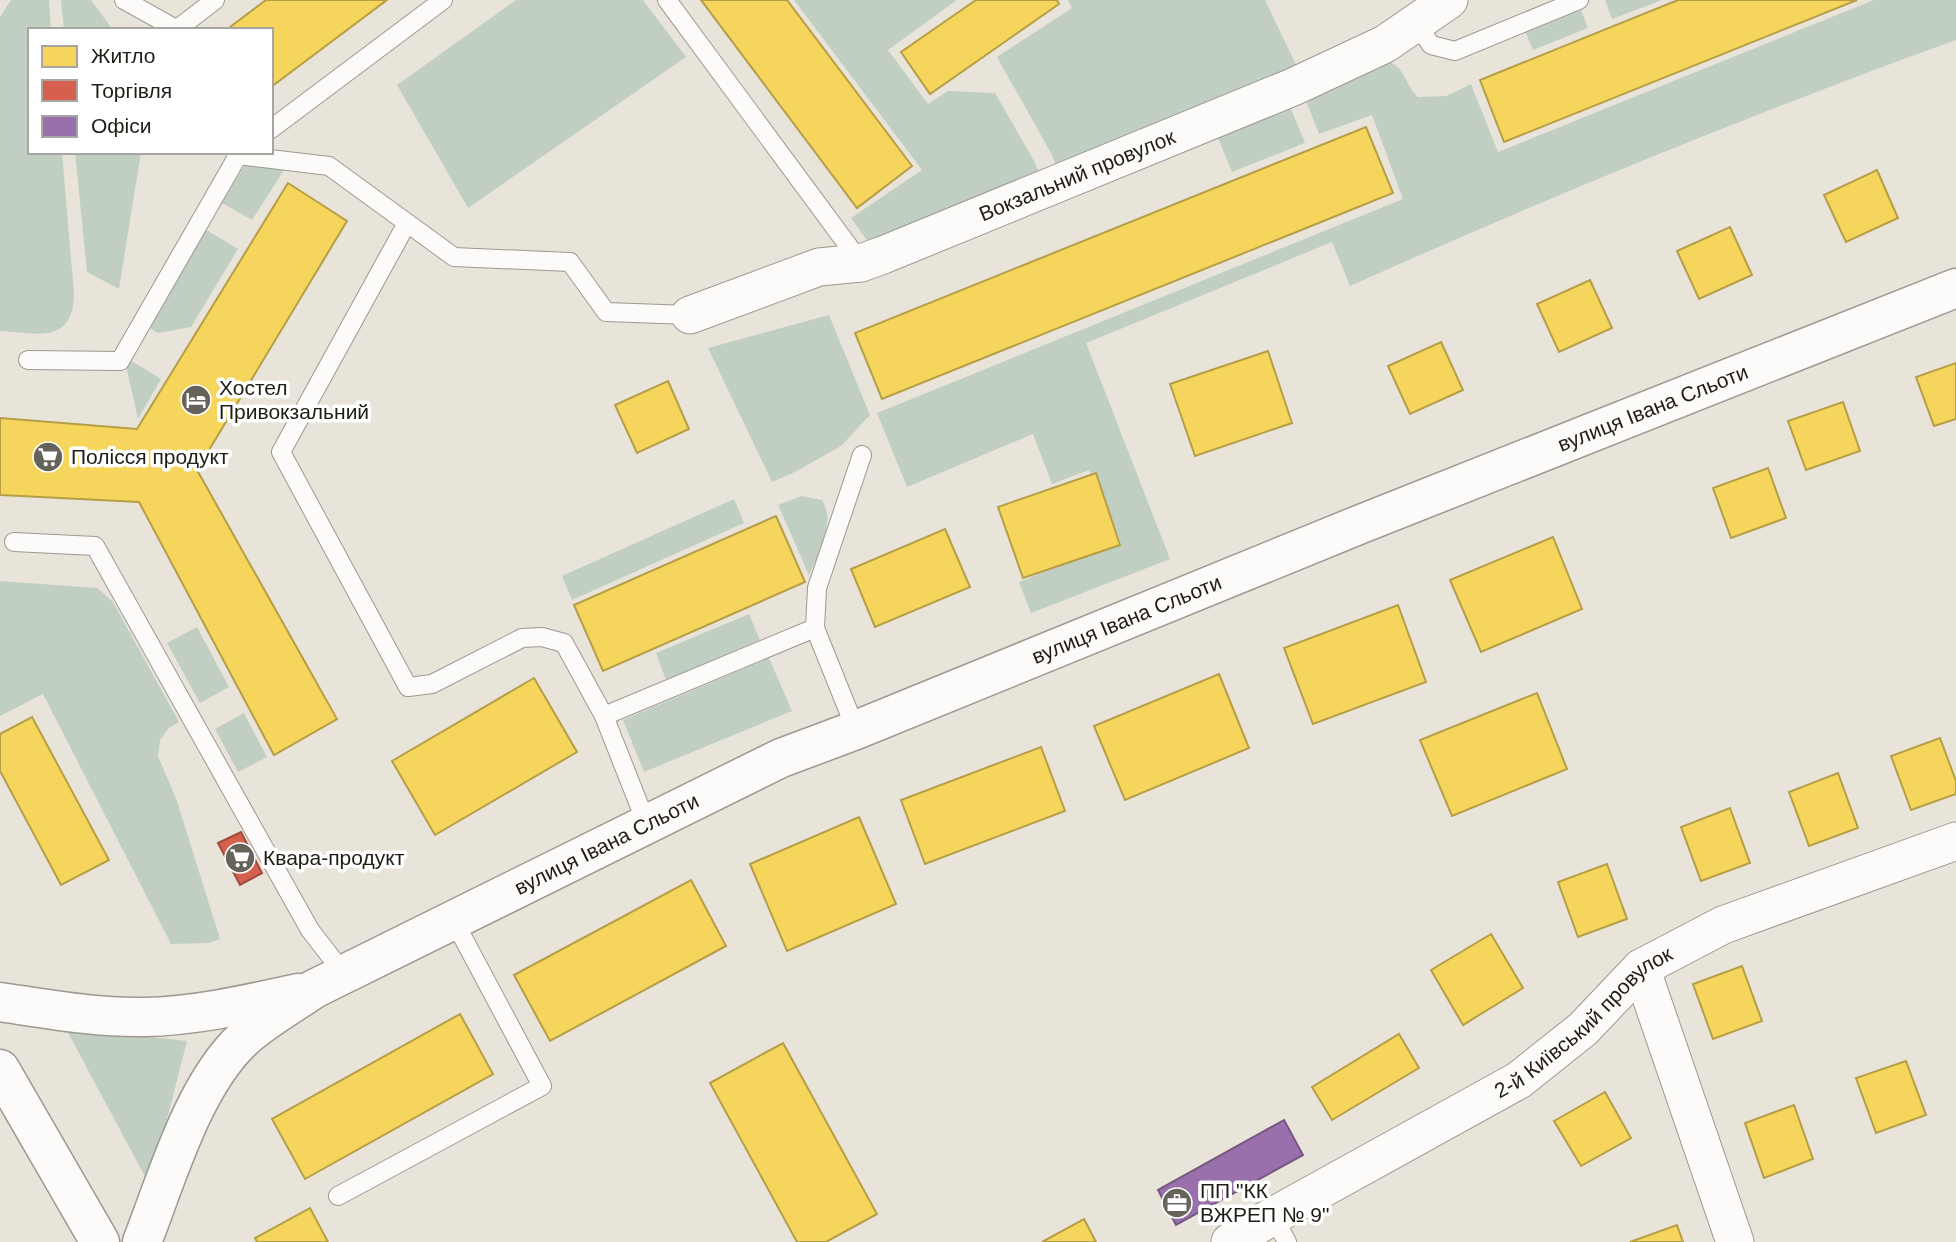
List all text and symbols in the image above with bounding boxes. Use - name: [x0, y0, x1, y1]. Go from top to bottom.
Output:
- legend: [28, 28, 273, 154]
- text: Житло: [91, 44, 155, 67]
- text: Торгівля: [91, 79, 172, 102]
- text: Офіси: [91, 114, 152, 137]
- street label: Вокзальний провулок: [976, 124, 1179, 225]
- street label: вулиця Івана Сльоти: [1554, 360, 1751, 456]
- place label: Хостел Привокзальний: [219, 376, 369, 423]
- hotel icon: Хостел Привокзальний: [179, 383, 213, 417]
- supermarket icon: Полісся продукт: [31, 440, 65, 474]
- place label: Полісся продукт: [71, 445, 229, 468]
- street label: вулиця Івана Сльоти: [1028, 570, 1225, 668]
- street label: вулиця Івана Сльоти: [511, 789, 702, 899]
- supermarket icon: Квара-продукт: [223, 841, 257, 875]
- place label: Квара-продукт: [263, 846, 405, 869]
- street label: 2-й Київський провулок: [1490, 941, 1677, 1102]
- place label: ПП "КК ВЖРЕП № 9": [1200, 1179, 1329, 1226]
- office icon: ПП "КК ВЖРЕП № 9": [1160, 1186, 1194, 1220]

